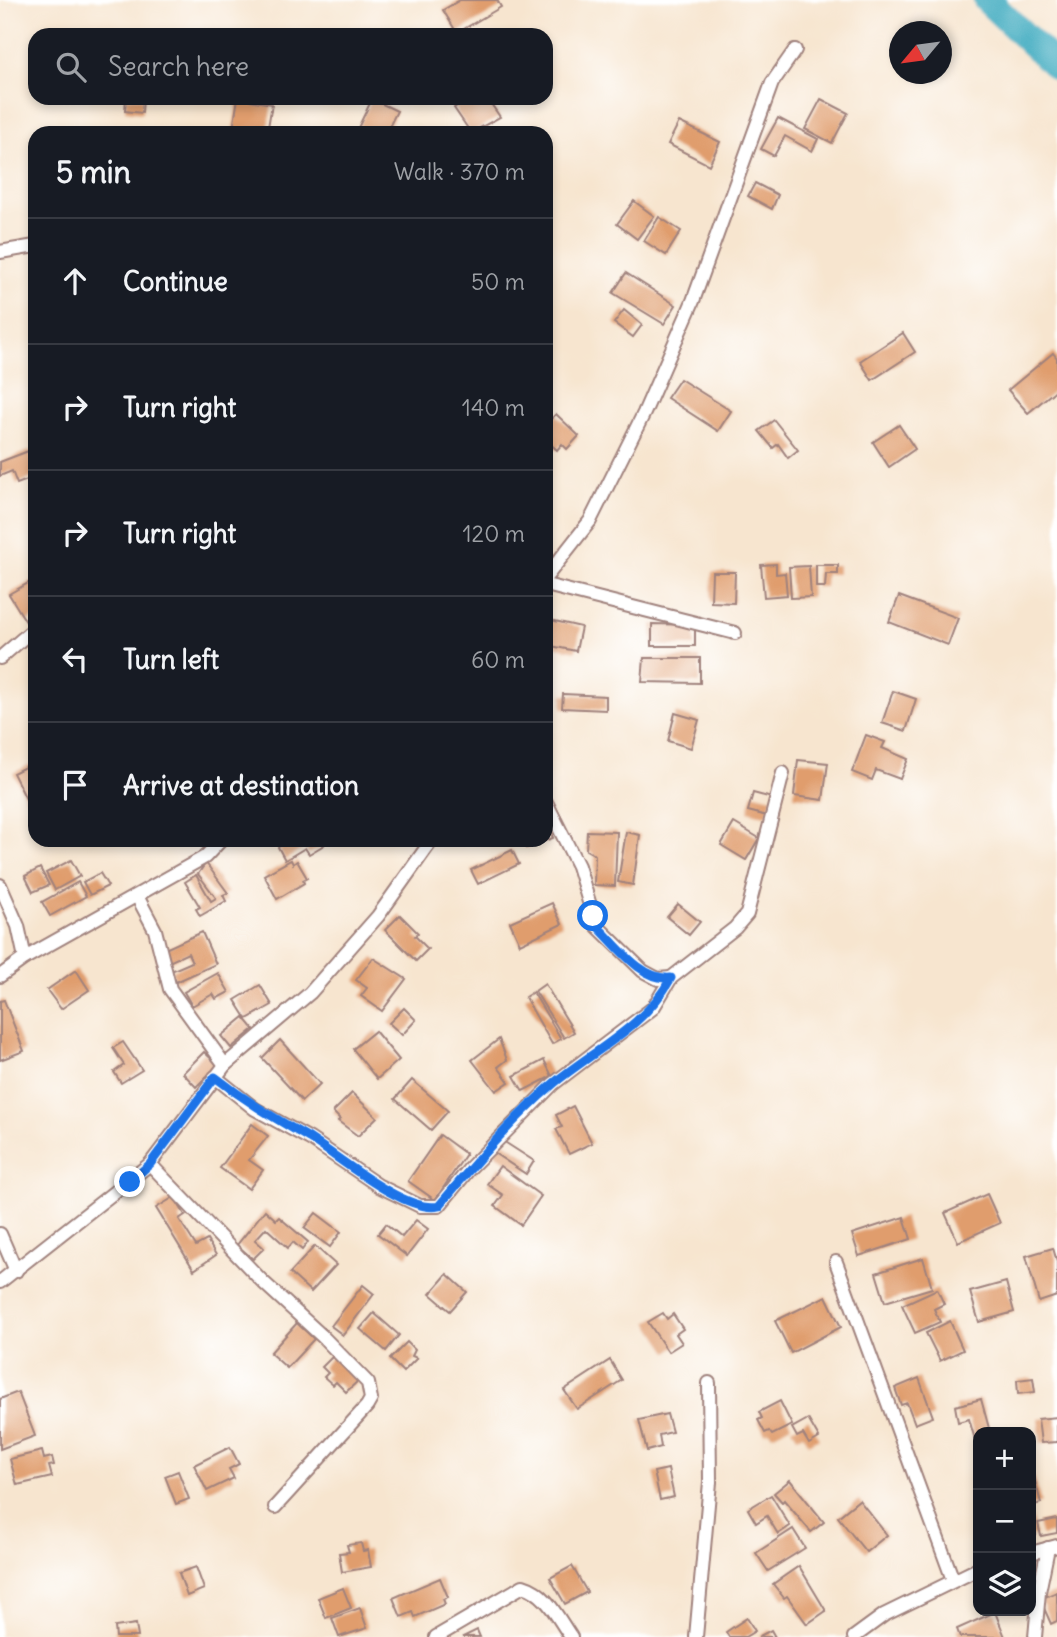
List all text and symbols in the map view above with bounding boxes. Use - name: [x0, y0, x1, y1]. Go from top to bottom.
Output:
- north arrow: [889, 21, 952, 84]
- search box: [28, 28, 553, 105]
- icon: search: [52, 48, 90, 86]
- text: Search here: [108, 50, 249, 83]
- text: 5 min: [56, 153, 131, 191]
- text: Walk · 370 m: [394, 157, 525, 186]
- icon: ahead: [56, 262, 94, 300]
- text: Continue: [123, 265, 228, 298]
- text: 50 m: [471, 267, 525, 296]
- icon: right: [56, 388, 94, 426]
- text: Turn right: [123, 391, 236, 424]
- text: 140 m: [462, 393, 525, 422]
- icon: right: [56, 514, 94, 552]
- text: Turn right: [123, 517, 236, 550]
- text: 120 m: [462, 519, 525, 548]
- icon: left: [56, 640, 94, 678]
- text: Turn left: [123, 643, 219, 676]
- text: 60 m: [471, 645, 525, 674]
- icon: arrive: [56, 766, 94, 804]
- text: Arrive at destination: [123, 769, 359, 802]
- route start: [577, 900, 608, 931]
- route end: [114, 1166, 145, 1197]
- map controls: [973, 1427, 1036, 1616]
- button: +: [973, 1427, 1036, 1490]
- button: −: [973, 1490, 1036, 1553]
- button: layers: [973, 1553, 1036, 1616]

